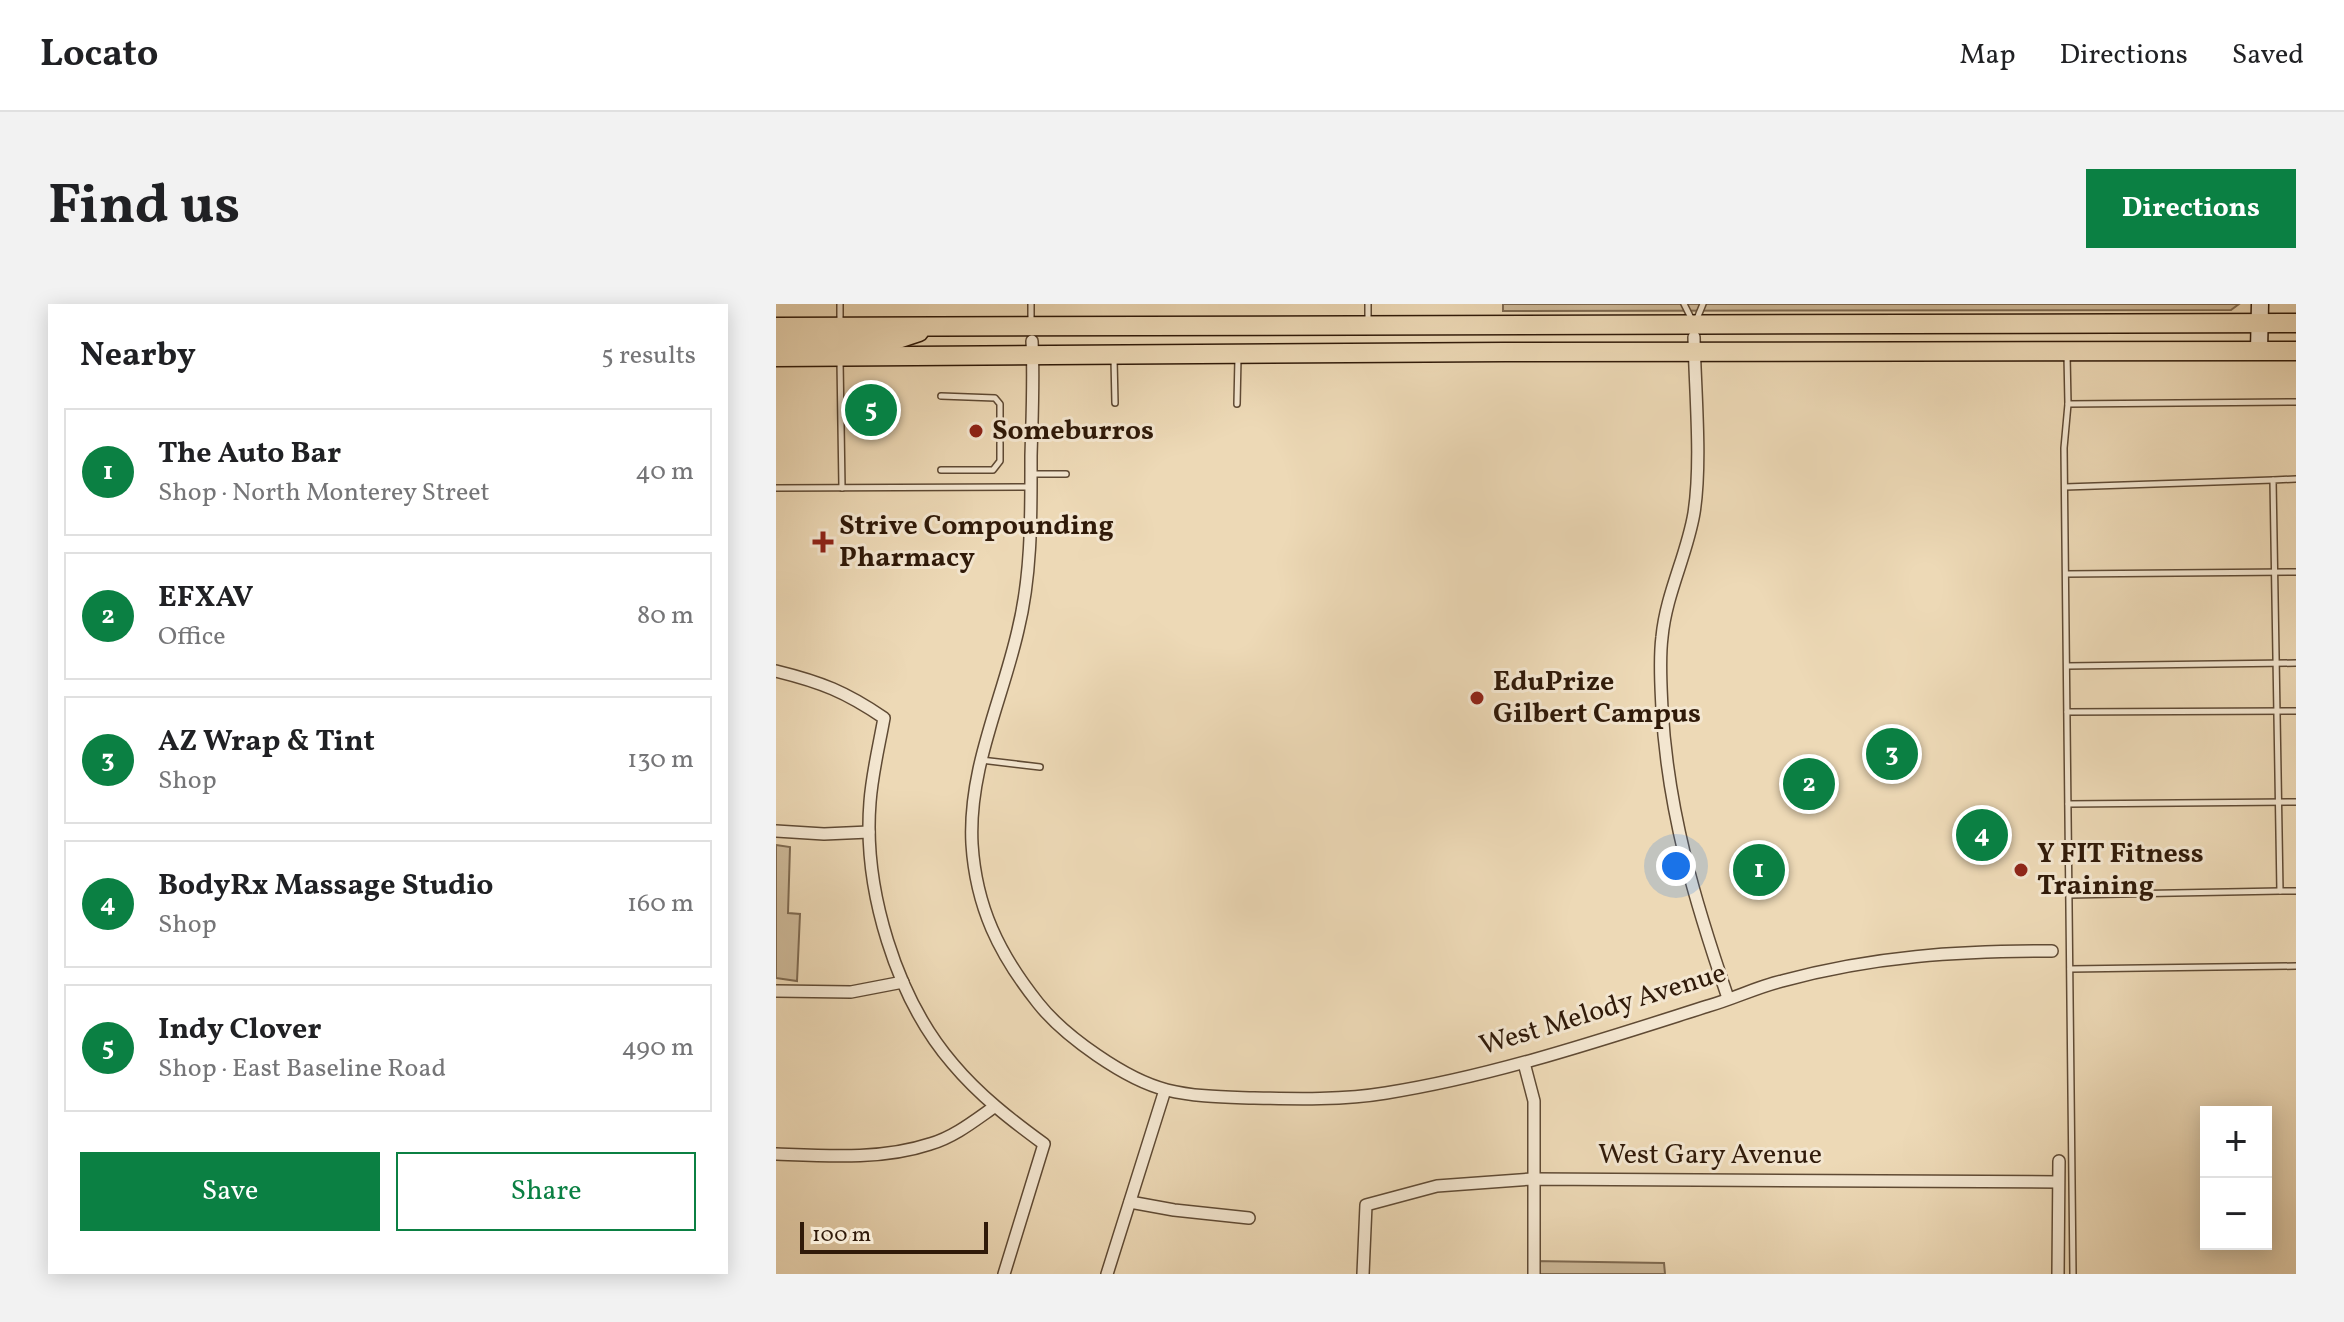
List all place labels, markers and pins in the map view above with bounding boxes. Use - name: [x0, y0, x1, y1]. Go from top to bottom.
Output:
- pin: 5: [845, 380, 897, 440]
- place label: Someburros: [992, 412, 1154, 451]
- marker: Someburros: [967, 422, 985, 440]
- place label: Strive Compounding Pharmacy: [839, 507, 1114, 578]
- marker: Strive Compounding Pharmacy: [814, 533, 832, 551]
- place label: EduPrize Gilbert Campus: [1493, 663, 1701, 734]
- marker: EduPrize Gilbert Campus: [1468, 689, 1486, 707]
- pin: 3: [1866, 724, 1918, 784]
- pin: 2: [1783, 754, 1835, 814]
- pin: 4: [1956, 805, 2008, 865]
- place label: Y FIT Fitness Training: [2037, 835, 2204, 906]
- pin: 1: [1733, 840, 1785, 900]
- marker: Y FIT Fitness Training: [2012, 861, 2030, 879]

